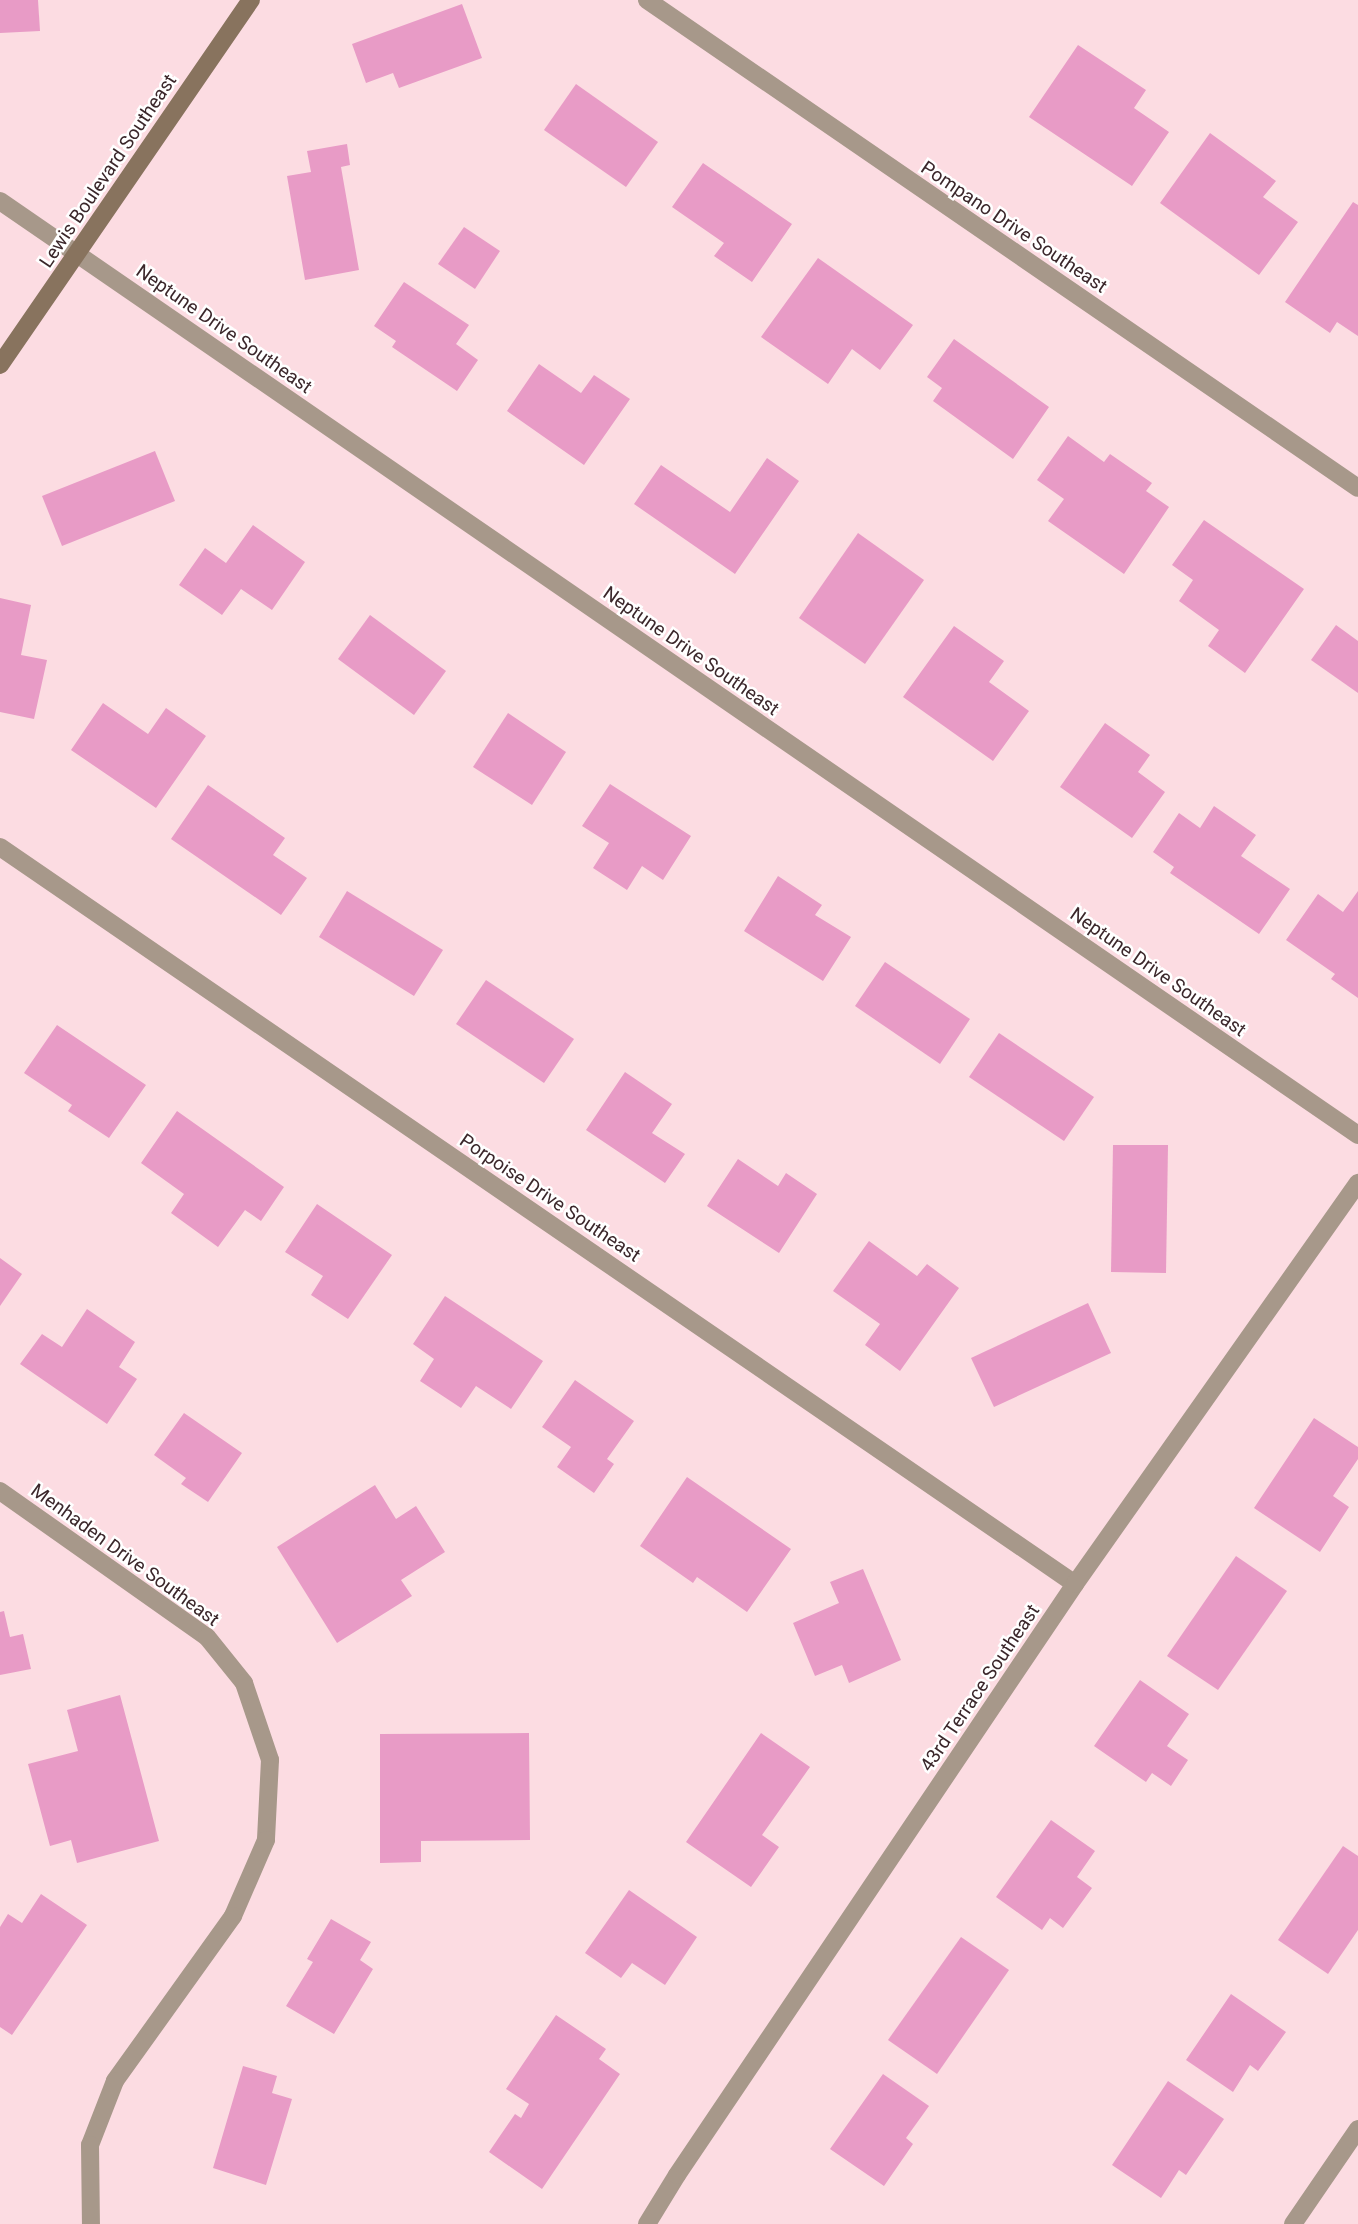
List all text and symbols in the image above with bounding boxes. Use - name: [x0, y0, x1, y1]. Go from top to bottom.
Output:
- street label: Lewis Boulevard Southeast: [35, 70, 181, 272]
- street label: Pompano Drive Southeast: [917, 156, 1111, 298]
- street label: Neptune Drive Southeast: [132, 260, 316, 398]
- street label: Neptune Drive Southeast: [599, 582, 783, 720]
- street label: Neptune Drive Southeast: [1066, 903, 1250, 1041]
- street label: Porpoise Drive Southeast: [455, 1129, 645, 1267]
- street label: Menhaden Drive Southeast: [26, 1479, 224, 1631]
- street label: 43rd Terrace Southeast: [916, 1600, 1044, 1776]

